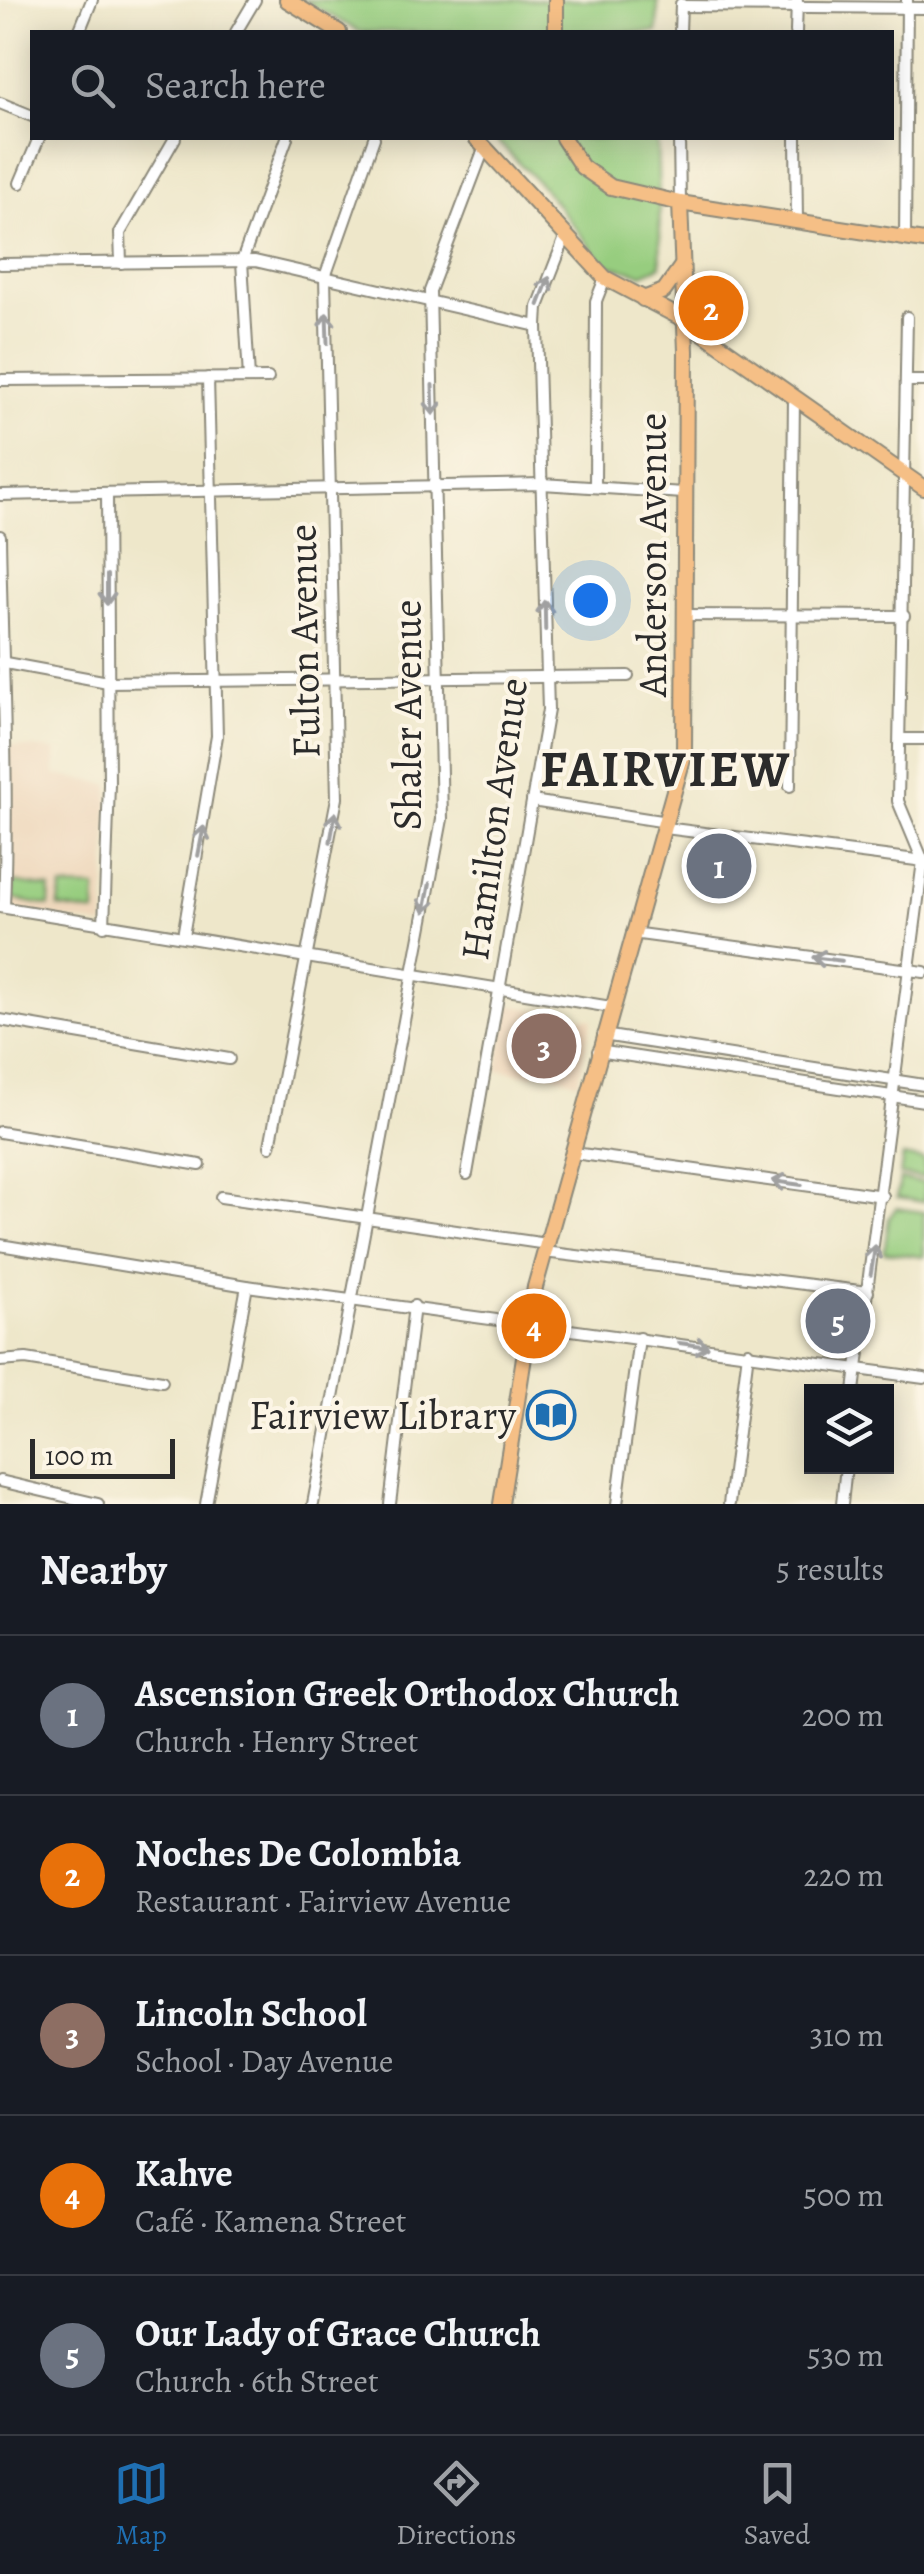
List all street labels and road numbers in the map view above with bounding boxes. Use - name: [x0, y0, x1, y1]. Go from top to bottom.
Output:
- street label: Anderson Avenue: [625, 413, 680, 698]
- street label: Fulton Avenue: [274, 524, 334, 758]
- street label: Shaler Avenue: [380, 600, 435, 830]
- street label: Hamilton Avenue: [447, 674, 541, 964]

